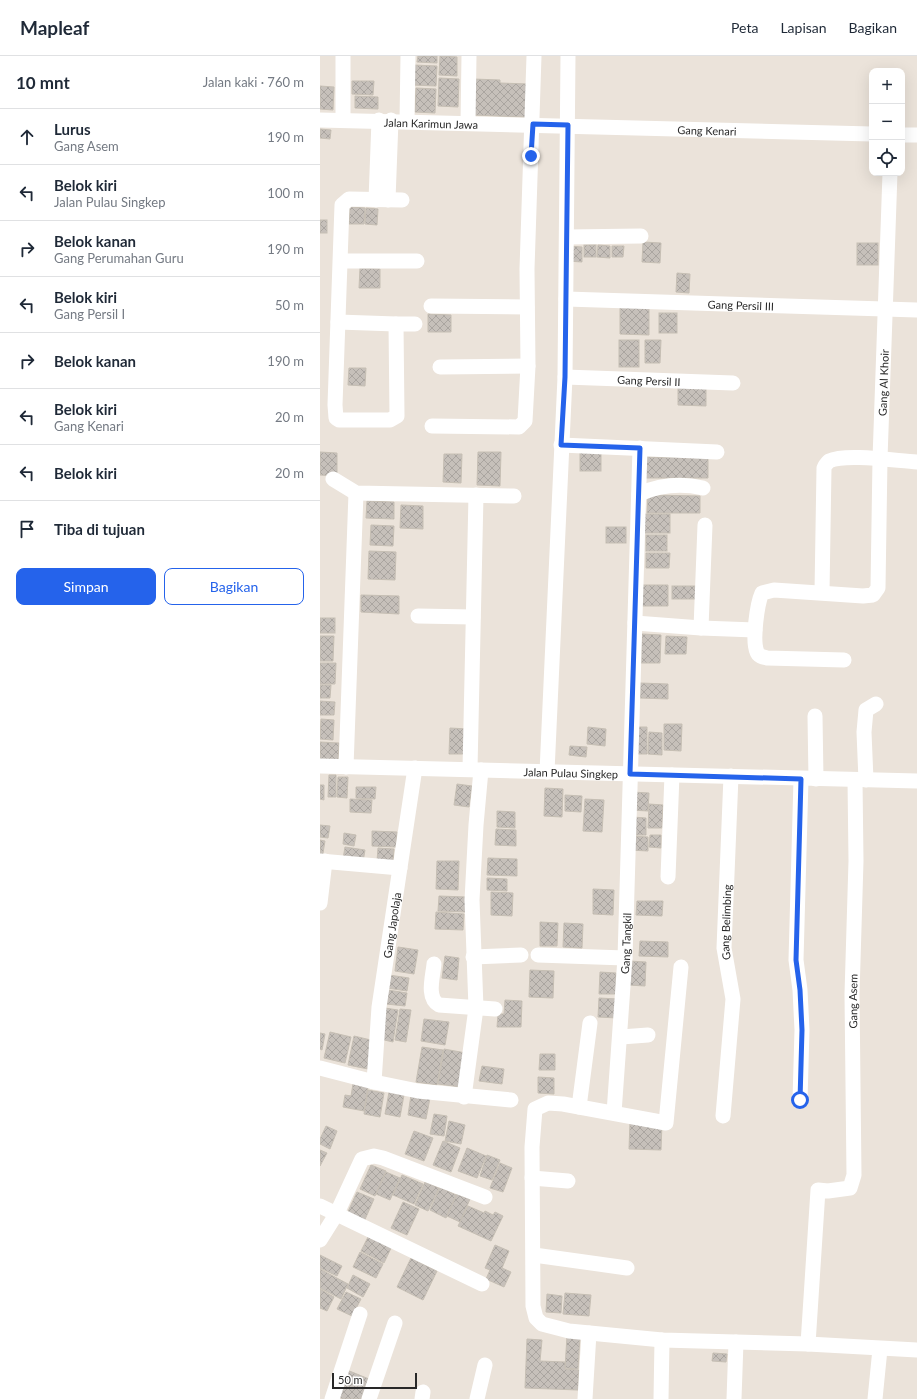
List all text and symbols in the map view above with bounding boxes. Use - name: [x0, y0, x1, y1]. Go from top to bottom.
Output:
- text: Mapleaf: [20, 16, 89, 39]
- text: Peta: [731, 19, 758, 36]
- text: Lapisan: [780, 19, 827, 36]
- text: Bagikan: [849, 19, 897, 36]
- map controls: [869, 68, 905, 176]
- button: +: [869, 68, 905, 104]
- text: 10 mnt: [16, 72, 70, 93]
- text: Jalan kaki · 760 m: [203, 74, 304, 90]
- button: −: [869, 104, 905, 140]
- street label: Jalan Karimun Jawa: [384, 115, 478, 131]
- text: Lurus: [54, 120, 91, 138]
- street label: Gang Kenari: [677, 123, 737, 137]
- icon: ahead: [16, 126, 38, 148]
- text: 190 m: [267, 129, 304, 145]
- text: Gang Asem: [54, 138, 119, 154]
- button: locate: [869, 140, 905, 176]
- route end: [522, 147, 540, 165]
- text: Belok kiri: [54, 176, 117, 194]
- icon: left: [16, 182, 38, 204]
- text: 100 m: [267, 185, 304, 201]
- text: Jalan Pulau Singkep: [54, 194, 165, 210]
- text: Belok kanan: [54, 232, 136, 250]
- icon: right: [16, 238, 38, 260]
- text: 190 m: [267, 241, 304, 257]
- text: Gang Perumahan Guru: [54, 250, 184, 266]
- text: Belok kiri: [54, 288, 117, 306]
- icon: left: [16, 294, 38, 316]
- text: 50 m: [275, 297, 304, 313]
- street label: Gang Persil III: [708, 297, 774, 312]
- text: Gang Persil I: [54, 306, 125, 322]
- street label: Gang Al Khoir: [875, 349, 890, 416]
- icon: right: [16, 350, 38, 372]
- text: Belok kanan: [54, 352, 136, 370]
- text: 190 m: [267, 353, 304, 369]
- street label: Gang Persil II: [617, 372, 681, 388]
- text: Belok kiri: [54, 400, 117, 418]
- icon: left: [16, 406, 38, 428]
- text: 20 m: [275, 409, 304, 425]
- text: Gang Kenari: [54, 418, 124, 434]
- icon: left: [16, 462, 38, 484]
- text: Belok kiri: [54, 464, 117, 482]
- text: 20 m: [275, 465, 304, 481]
- icon: arrive: [16, 518, 38, 540]
- text: Tiba di tujuan: [54, 520, 145, 538]
- button: Simpan: [16, 568, 156, 605]
- button: Bagikan: [164, 568, 304, 605]
- street label: Jalan Pulau Singkep: [524, 765, 618, 780]
- street label: Gang Belimbing: [717, 884, 733, 961]
- street label: Gang Japolaja: [380, 891, 403, 959]
- street label: Gang Tangkil: [617, 913, 633, 974]
- street label: Gang Asem: [845, 974, 859, 1029]
- route start: [791, 1091, 809, 1109]
- scale bar: [332, 1371, 417, 1390]
- text: 50 m: [338, 1373, 363, 1386]

